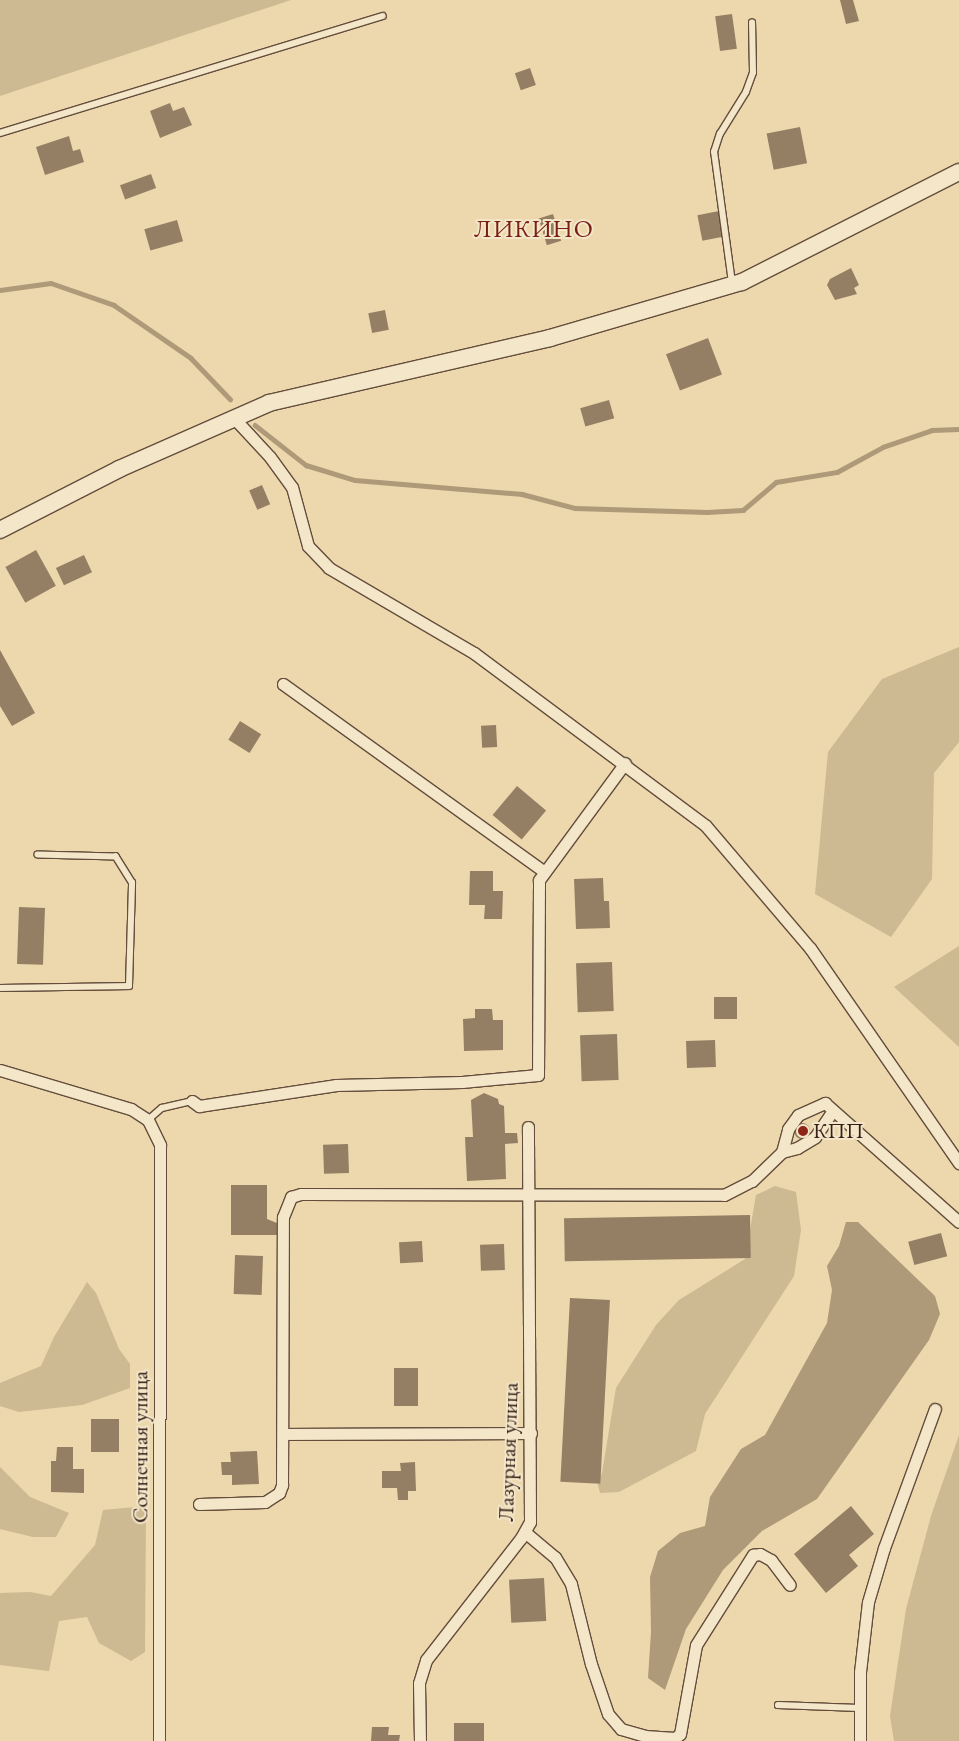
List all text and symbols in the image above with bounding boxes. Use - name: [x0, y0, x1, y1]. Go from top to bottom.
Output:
- district label: ЛИКИНО: [473, 213, 595, 243]
- place label: КПП: [813, 1118, 864, 1144]
- marker: КПП: [797, 1125, 809, 1137]
- street label: Солнечная улица: [127, 1371, 153, 1523]
- street label: Лазурная улица: [492, 1382, 524, 1522]

